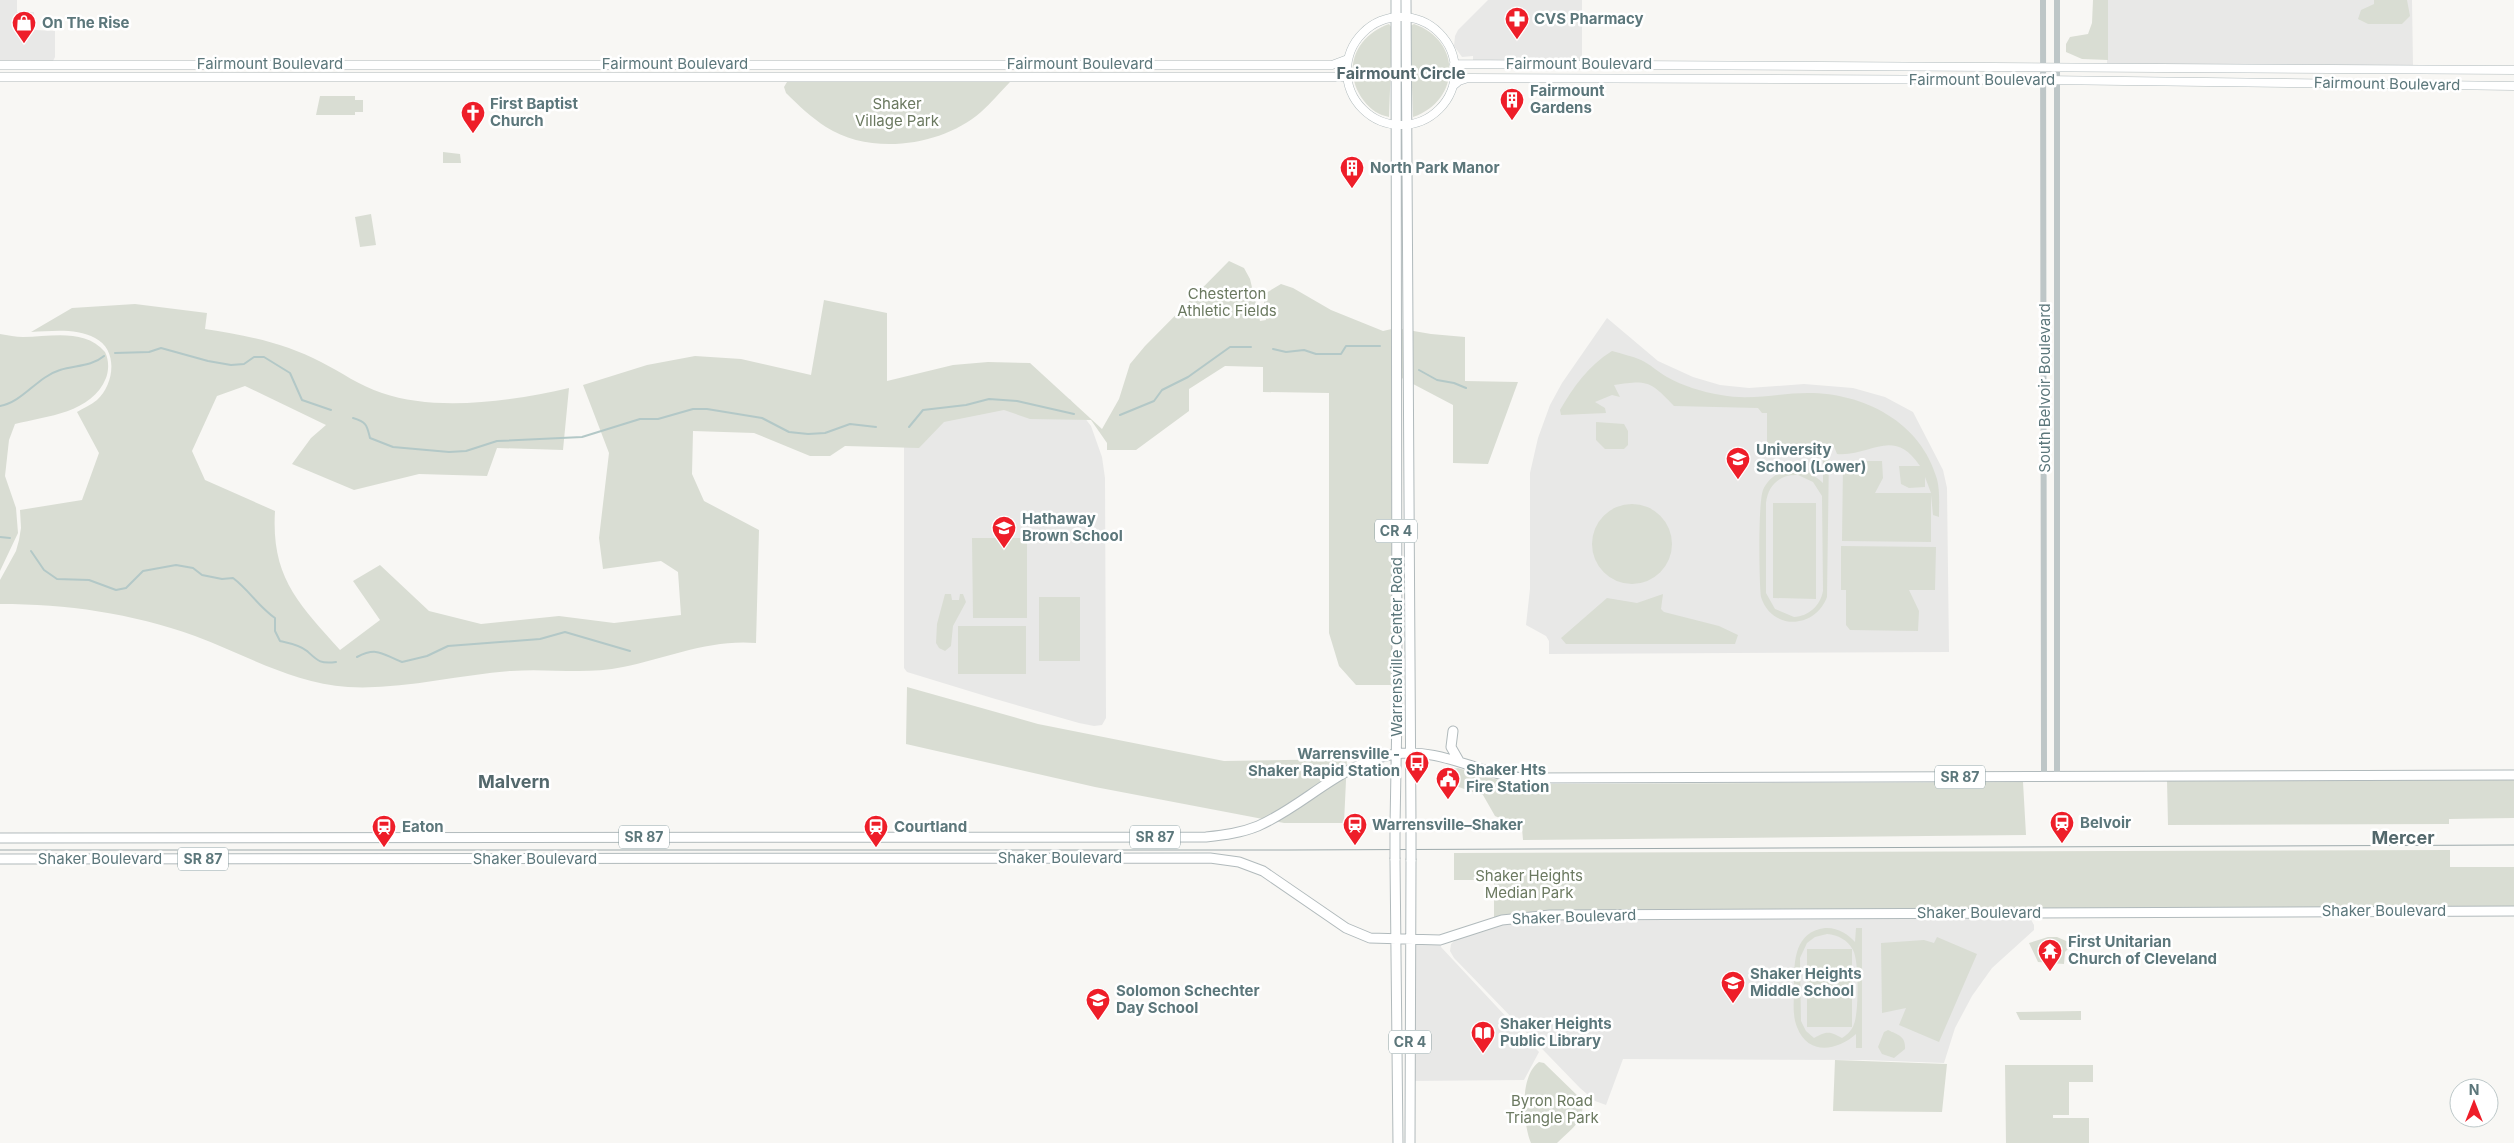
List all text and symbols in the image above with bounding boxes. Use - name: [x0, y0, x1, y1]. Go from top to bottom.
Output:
- pharmacy icon: CVS Pharmacy: [1504, 6, 1530, 40]
- place label: CVS Pharmacy: [1534, 9, 1644, 28]
- shop icon: On The Rise: [11, 10, 37, 44]
- place label: On The Rise: [42, 13, 130, 32]
- street label: Fairmount Boulevard: [197, 54, 343, 73]
- street label: Fairmount Boulevard: [602, 54, 748, 73]
- street label: Fairmount Boulevard: [1007, 54, 1153, 73]
- street label: Fairmount Boulevard: [1506, 54, 1652, 73]
- district label: Fairmount Circle: [1337, 63, 1465, 83]
- street label: Fairmount Boulevard: [1909, 70, 2055, 89]
- street label: Fairmount Boulevard: [2314, 73, 2460, 94]
- place label: Fairmount Gardens: [1530, 81, 1605, 117]
- building icon: Fairmount Gardens: [1499, 87, 1525, 121]
- place label: First Baptist Church: [490, 94, 578, 130]
- park label: Shaker Village Park: [855, 94, 940, 130]
- church icon: First Baptist Church: [460, 100, 486, 134]
- building icon: North Park Manor: [1339, 155, 1365, 189]
- place label: North Park Manor: [1370, 158, 1500, 177]
- park label: Chesterton Athletic Fields: [1177, 284, 1277, 320]
- street label: South Belvoir Boulevard: [2035, 303, 2054, 473]
- place label: University School (Lower): [1756, 440, 1866, 476]
- school or university icon: University School (Lower): [1725, 446, 1751, 480]
- place label: Hathaway Brown School: [1022, 509, 1123, 545]
- school or university icon: Hathaway Brown School: [991, 515, 1017, 549]
- road number: CR 4: [1375, 520, 1417, 542]
- street label: Warrensville Center Road: [1387, 557, 1406, 737]
- place label: Warrensville - Shaker Rapid Station: [1248, 744, 1400, 780]
- bus stop icon: Warrensville - Shaker Rapid Station: [1404, 750, 1430, 784]
- place label: Shaker Hts Fire Station: [1466, 760, 1549, 796]
- public building icon: Shaker Hts Fire Station: [1435, 766, 1461, 800]
- road number: SR 87: [1935, 766, 1985, 789]
- district label: Malvern: [478, 771, 550, 792]
- station icon: Belvoir: [2049, 810, 2075, 844]
- station icon: Warrensville–Shaker: [1342, 812, 1368, 846]
- place label: Belvoir: [2080, 813, 2131, 832]
- station icon: Eaton: [371, 814, 397, 848]
- station icon: Courtland: [863, 814, 889, 848]
- place label: Warrensville–Shaker: [1372, 815, 1523, 834]
- place label: Eaton: [402, 817, 444, 836]
- place label: Courtland: [894, 817, 967, 836]
- road number: SR 87: [619, 826, 669, 849]
- road number: SR 87: [1130, 826, 1180, 849]
- district label: Mercer: [2371, 827, 2435, 848]
- road number: SR 87: [178, 848, 228, 871]
- street label: Shaker Boulevard: [998, 848, 1122, 867]
- street label: Shaker Boulevard: [38, 849, 162, 868]
- street label: Shaker Boulevard: [473, 849, 597, 868]
- park label: Shaker Heights Median Park: [1475, 866, 1583, 902]
- street label: Shaker Boulevard: [2322, 901, 2446, 920]
- street label: Shaker Boulevard: [1917, 903, 2041, 922]
- street label: Shaker Boulevard: [1511, 905, 1637, 928]
- place label: First Unitarian Church of Cleveland: [2068, 932, 2217, 968]
- temple icon: First Unitarian Church of Cleveland: [2037, 938, 2063, 972]
- place label: Shaker Heights Middle School: [1750, 964, 1862, 1000]
- school or university icon: Shaker Heights Middle School: [1720, 970, 1746, 1004]
- place label: Solomon Schechter Day School: [1116, 981, 1260, 1017]
- school or university icon: Solomon Schechter Day School: [1085, 987, 1111, 1021]
- place label: Shaker Heights Public Library: [1500, 1014, 1612, 1050]
- library icon: Shaker Heights Public Library: [1470, 1020, 1496, 1054]
- road number: CR 4: [1389, 1030, 1431, 1054]
- north arrow: [2449, 1078, 2499, 1128]
- text: N: [2469, 1081, 2479, 1098]
- park label: Byron Road Triangle Park: [1505, 1091, 1600, 1127]

